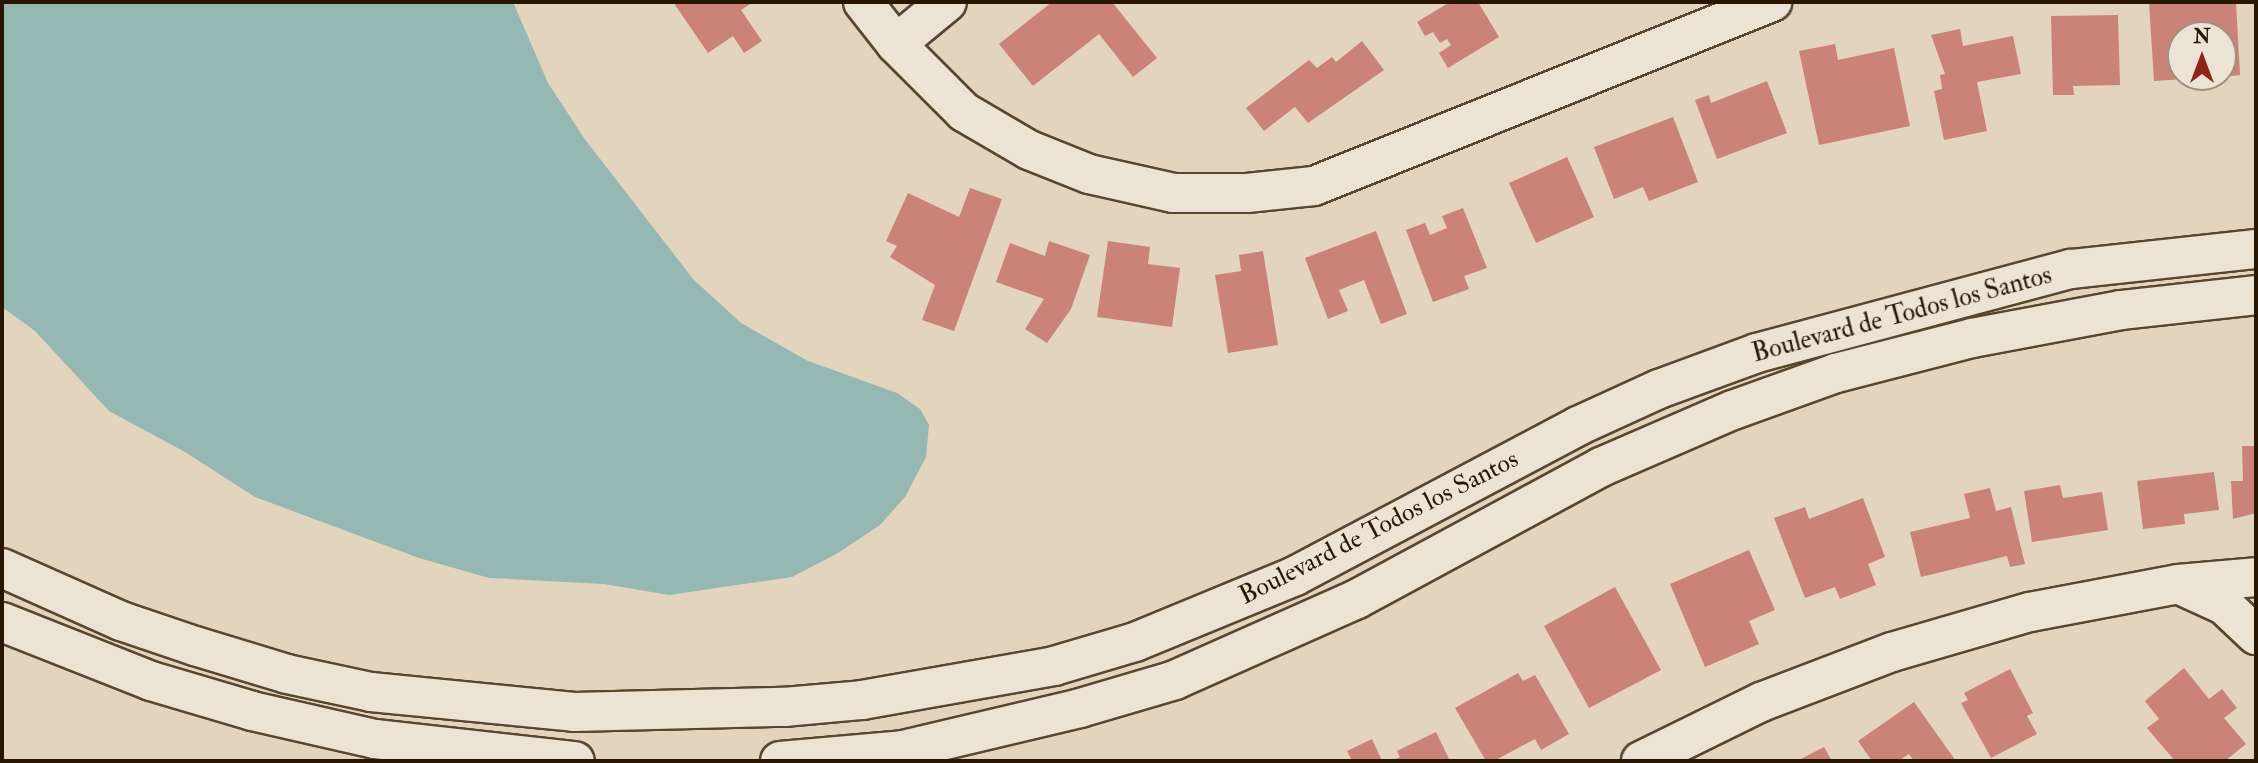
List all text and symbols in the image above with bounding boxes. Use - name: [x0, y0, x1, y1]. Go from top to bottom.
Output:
- north arrow: [2167, 21, 2237, 91]
- text: N: [2193, 25, 2211, 49]
- street label: Boulevard de Todos los Santos: [1749, 260, 2055, 370]
- street label: Boulevard de Todos los Santos: [1234, 444, 1524, 612]

